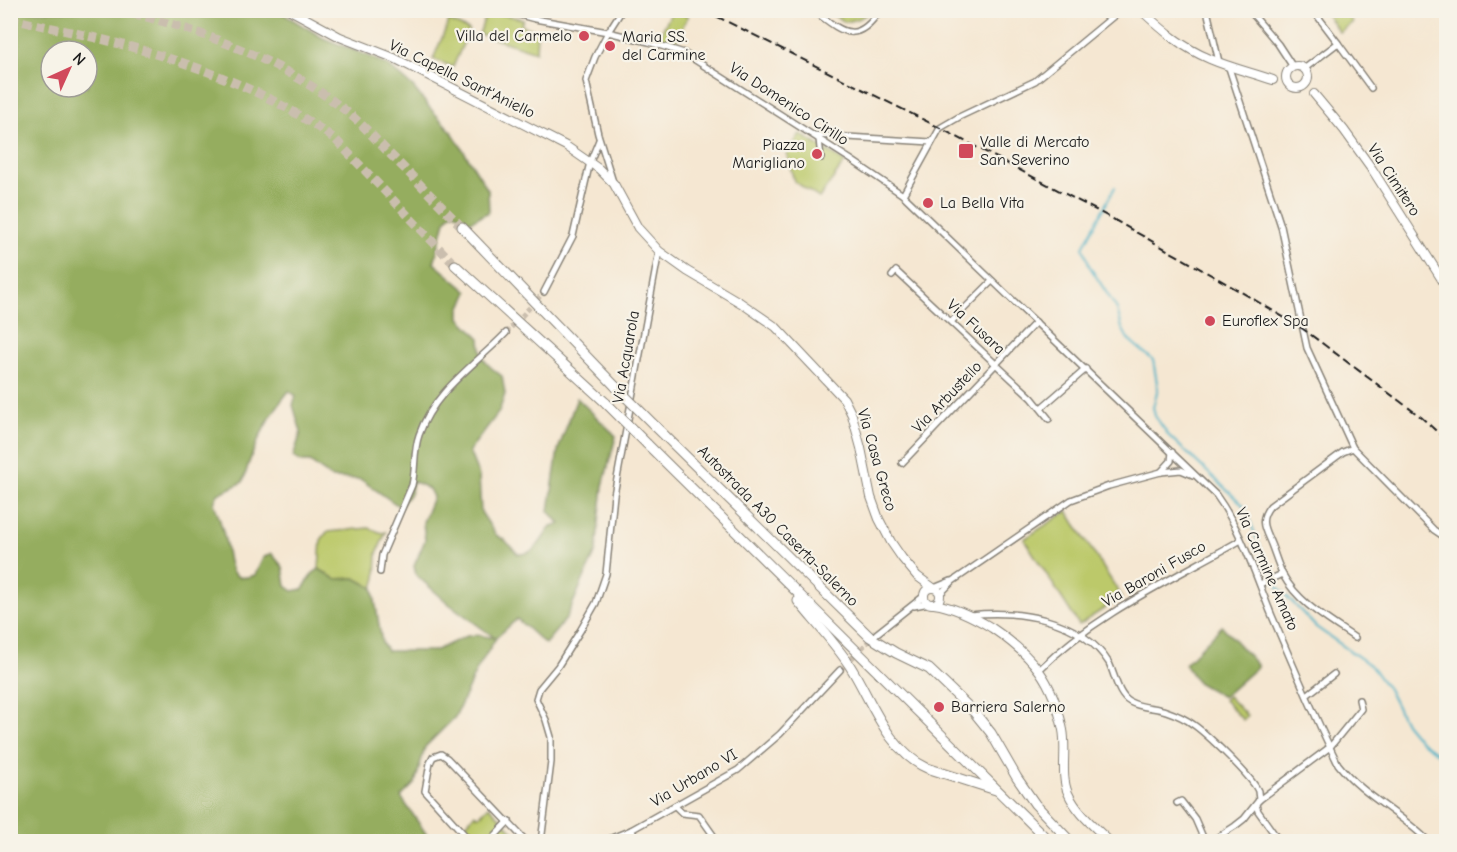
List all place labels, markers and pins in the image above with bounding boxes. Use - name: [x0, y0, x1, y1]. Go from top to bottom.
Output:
- place label: Villa del Carmelo: [456, 27, 572, 45]
- place label: Maria SS. del Carmine: [622, 28, 706, 64]
- marker: Villa del Carmelo: [577, 29, 591, 43]
- marker: Maria SS. del Carmine: [603, 39, 617, 53]
- place label: Valle di Mercato San Severino: [980, 133, 1090, 169]
- place label: Piazza Marigliano: [732, 136, 805, 172]
- marker: Valle di Mercato San Severino: [957, 142, 975, 160]
- marker: Piazza Marigliano: [810, 147, 824, 161]
- place label: La Bella Vita: [940, 194, 1024, 212]
- marker: La Bella Vita: [921, 196, 935, 210]
- place label: Euroflex Spa: [1222, 312, 1309, 330]
- marker: Euroflex Spa: [1203, 314, 1217, 328]
- place label: Barriera Salerno: [951, 698, 1065, 716]
- marker: Barriera Salerno: [932, 700, 946, 714]

